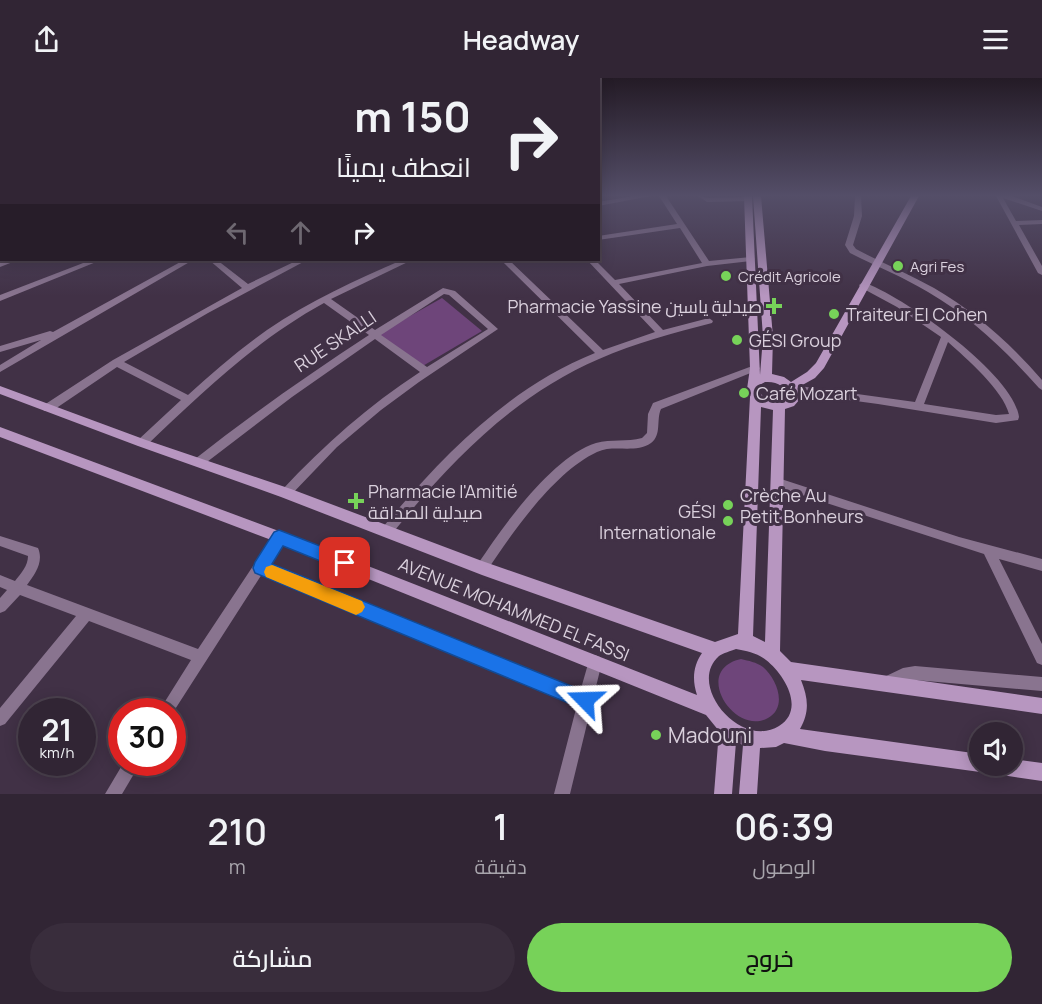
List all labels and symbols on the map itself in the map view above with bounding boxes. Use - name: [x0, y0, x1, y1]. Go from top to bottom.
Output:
- place label: Agri Fes: [910, 256, 964, 277]
- marker: Agri Fes: [891, 259, 905, 273]
- place label: Crédit Agricole: [738, 266, 841, 287]
- marker: Crédit Agricole: [719, 269, 733, 283]
- place label: Pharmacie Yassine صيدلية ياسين: [507, 294, 762, 318]
- marker: Pharmacie Yassine صيدلية ياسين: [767, 299, 781, 313]
- place label: Traiteur El Cohen: [846, 302, 988, 326]
- street label: RUE SKALLI: [289, 305, 381, 377]
- marker: Traiteur El Cohen: [827, 307, 841, 321]
- place label: GÉSI Group: [749, 328, 841, 352]
- marker: GÉSI Group: [730, 333, 744, 347]
- place label: Café Mozart: [756, 381, 858, 405]
- marker: Café Mozart: [737, 386, 751, 400]
- place label: Pharmacie l'Amitié صيدلية الصداقة: [368, 479, 517, 524]
- place label: Crèche Au Petit Bonheurs: [740, 483, 863, 528]
- marker: Pharmacie l'Amitié صيدلية الصداقة: [349, 494, 363, 508]
- marker: Crèche Au Petit Bonheurs: [721, 498, 735, 512]
- place label: GÉSI Internationale: [599, 499, 716, 544]
- marker: GÉSI Internationale: [721, 514, 735, 528]
- pin: [319, 537, 370, 588]
- street label: AVENUE MOHAMMED EL FASSI: [395, 552, 633, 666]
- position arrow: [553, 668, 617, 732]
- speed limit sign: 30: [108, 698, 186, 776]
- place label: Madouni: [668, 721, 752, 749]
- marker: Madouni: [649, 728, 663, 742]

